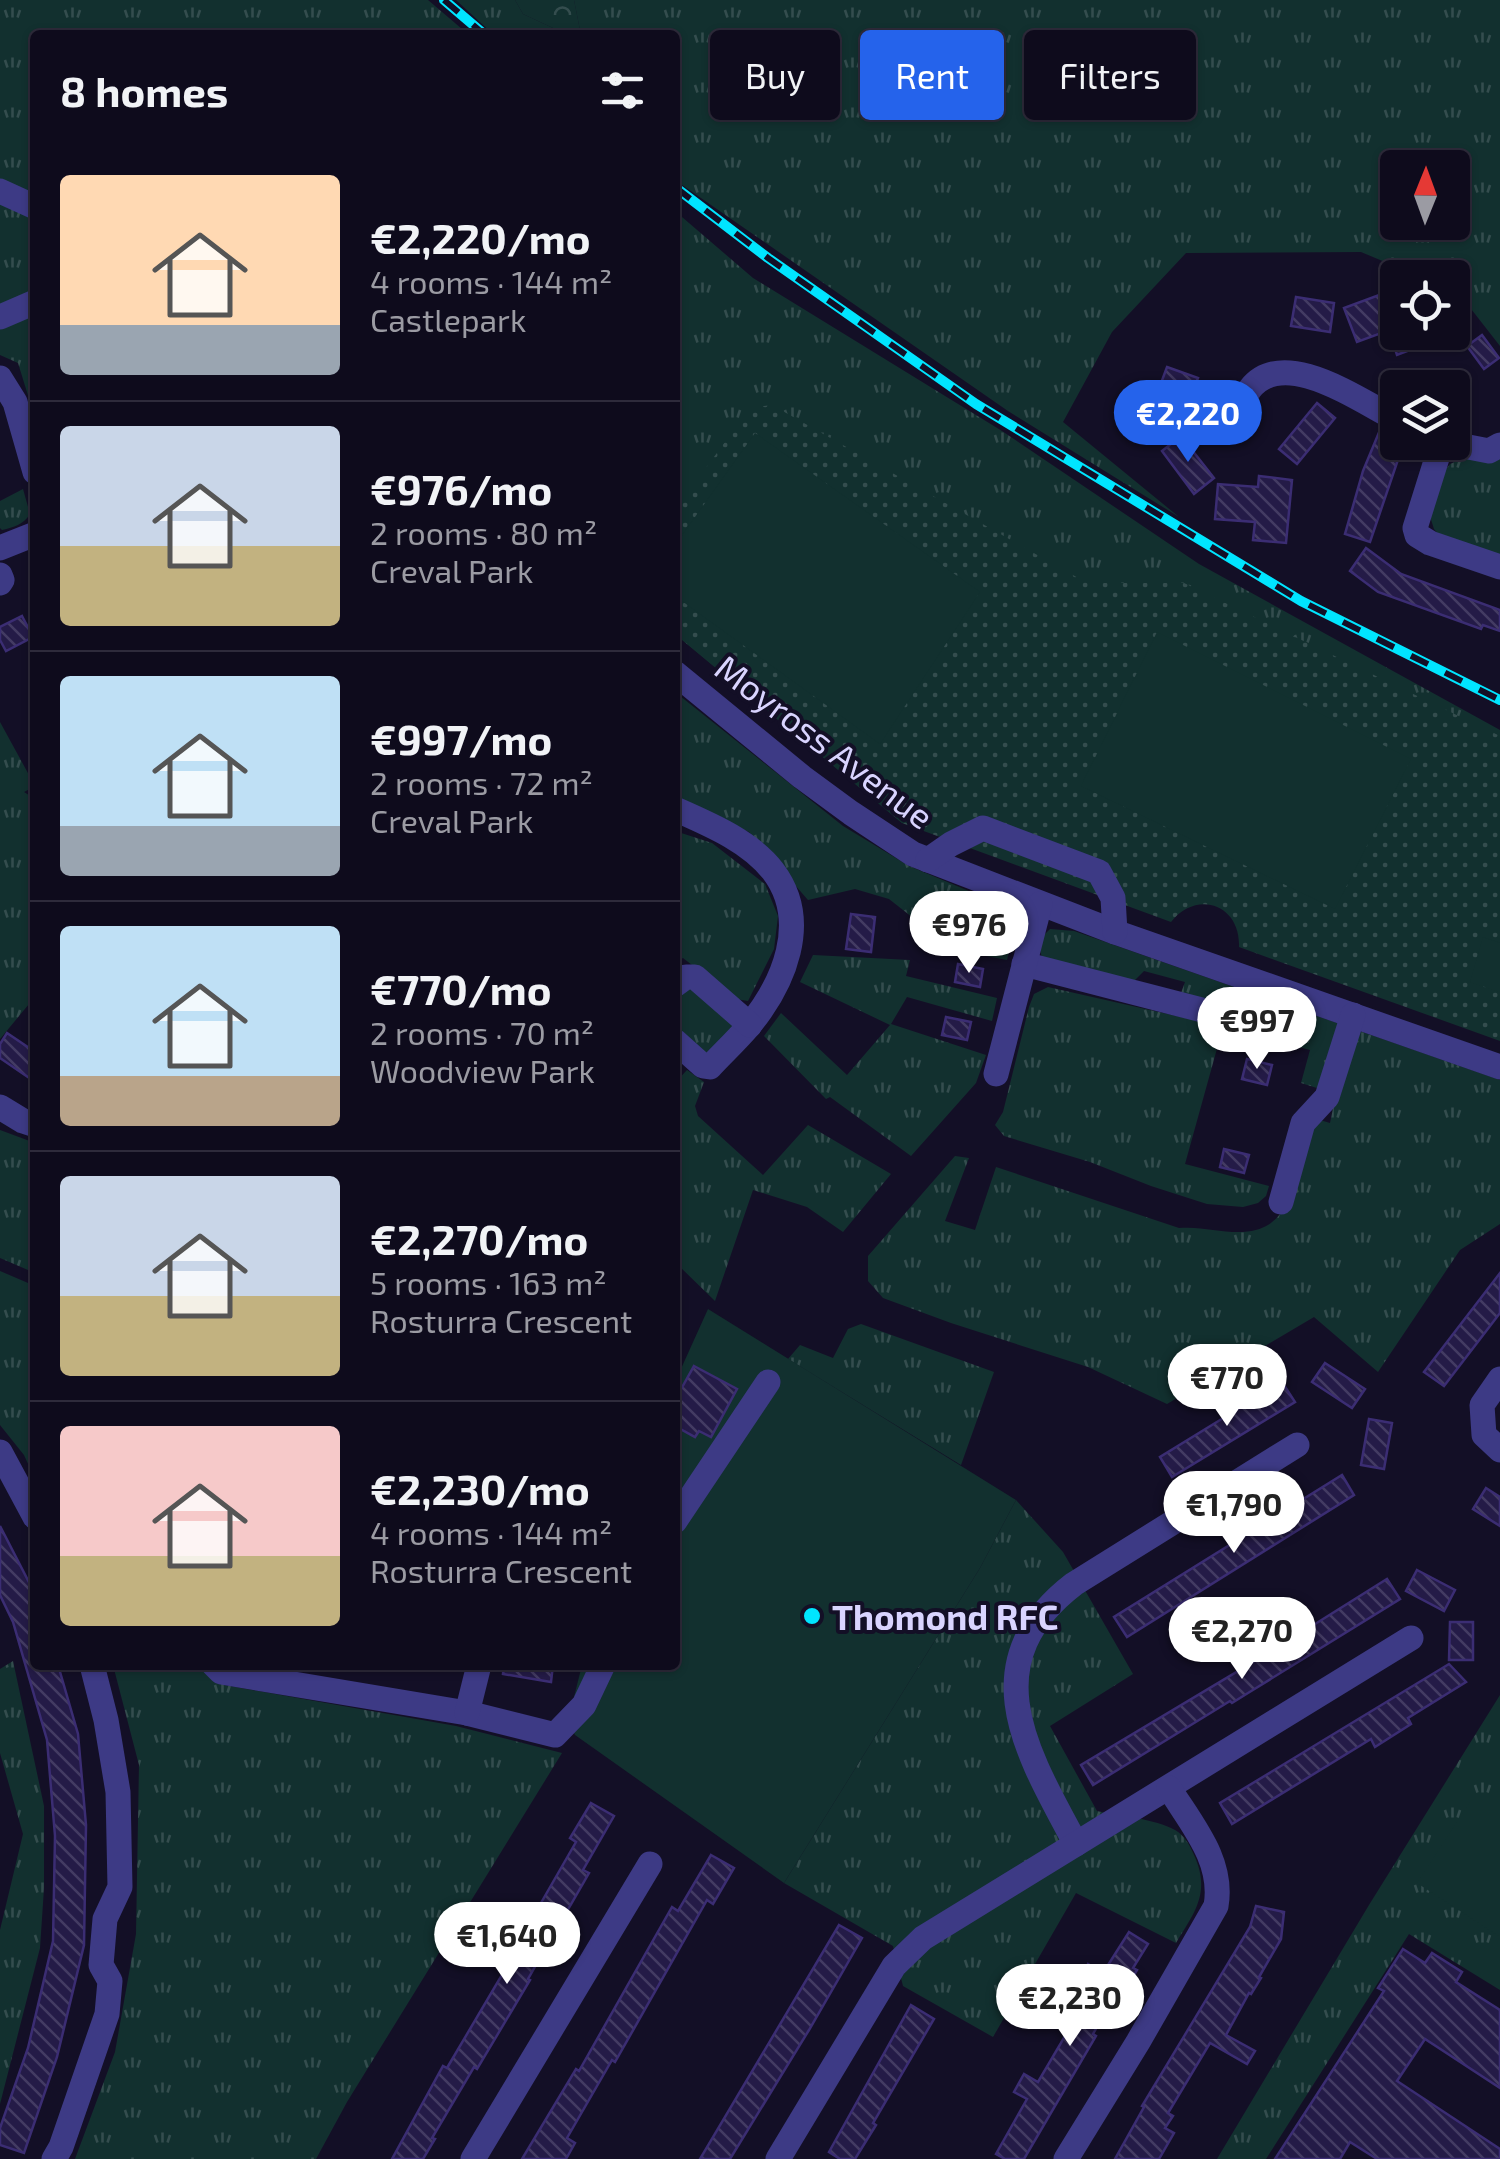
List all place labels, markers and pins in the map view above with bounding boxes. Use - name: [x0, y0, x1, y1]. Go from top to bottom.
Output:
- pin: €2,220: [1107, 380, 1269, 465]
- pin: €976: [910, 891, 1028, 976]
- pin: €997: [1198, 987, 1316, 1072]
- pin: €770: [1168, 1344, 1286, 1429]
- pin: €1,790: [1153, 1471, 1315, 1556]
- place label: Thomond RFC: [832, 1595, 1058, 1637]
- pin: €2,270: [1161, 1597, 1323, 1682]
- marker: Thomond RFC: [801, 1605, 823, 1627]
- pin: €1,640: [426, 1902, 588, 1987]
- pin: €2,230: [989, 1964, 1151, 2049]

